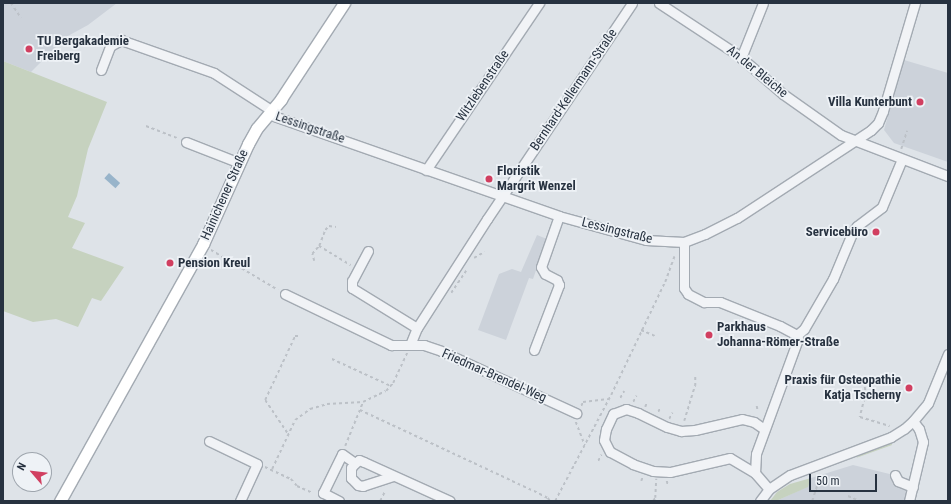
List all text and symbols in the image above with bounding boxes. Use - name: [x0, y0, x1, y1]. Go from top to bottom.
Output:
- street label: Bernhard-Kellermann-Straße: [527, 26, 621, 154]
- place label: TU Bergakademie Freiberg: [37, 34, 129, 65]
- street label: An der Bleiche: [723, 43, 791, 101]
- marker: TU Bergakademie Freiberg: [24, 44, 34, 54]
- street label: Witzlebenstraße: [453, 47, 513, 125]
- place label: Villa Kunterbunt: [828, 94, 912, 110]
- marker: Villa Kunterbunt: [915, 97, 925, 107]
- street label: Lessingstraße: [273, 109, 347, 147]
- street label: Hainichener Straße: [198, 147, 252, 243]
- place label: Floristik Margrit Wenzel: [497, 164, 576, 195]
- marker: Floristik Margrit Wenzel: [484, 174, 494, 184]
- street label: Lessingstraße: [580, 215, 654, 247]
- place label: Servicebüro: [806, 224, 868, 240]
- marker: Servicebüro: [871, 227, 881, 237]
- place label: Pension Kreul: [178, 255, 250, 271]
- marker: Pension Kreul: [165, 258, 175, 268]
- place label: Parkhaus Johanna-Römer-Straße: [717, 320, 839, 351]
- marker: Parkhaus Johanna-Römer-Straße: [704, 330, 714, 340]
- street label: Friedmar-Brendel-Weg: [439, 346, 549, 406]
- place label: Praxis für Osteopathie Katja Tscherny: [785, 373, 901, 404]
- marker: Praxis für Osteopathie Katja Tscherny: [904, 383, 914, 393]
- north arrow: [12, 452, 52, 492]
- text: N: [15, 461, 29, 473]
- scale bar: [811, 466, 879, 492]
- text: 50 m: [816, 474, 840, 488]

